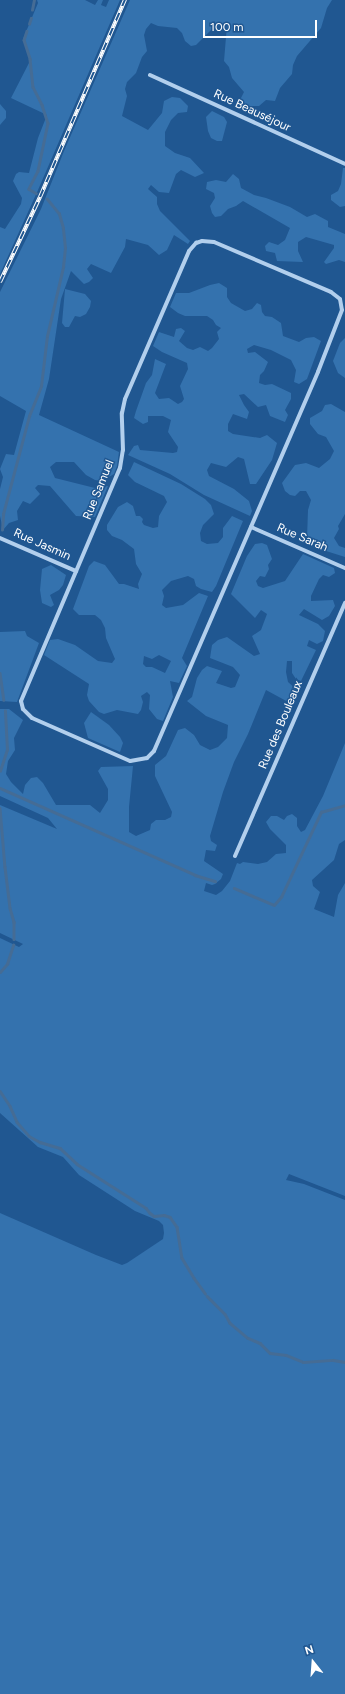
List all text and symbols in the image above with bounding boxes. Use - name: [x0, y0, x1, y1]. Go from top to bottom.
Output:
- scale bar: [205, 12, 319, 38]
- text: 100 m: [210, 20, 244, 34]
- street label: Rue Beauséjour: [211, 87, 293, 135]
- street label: Rue Samuel: [80, 458, 118, 522]
- street label: Rue Sarah: [274, 521, 330, 555]
- street label: Rue Jasmin: [11, 526, 73, 564]
- street label: Rue des Bouleaux: [256, 679, 306, 771]
- north arrow: [293, 1642, 333, 1682]
- text: N: [303, 1643, 315, 1658]

